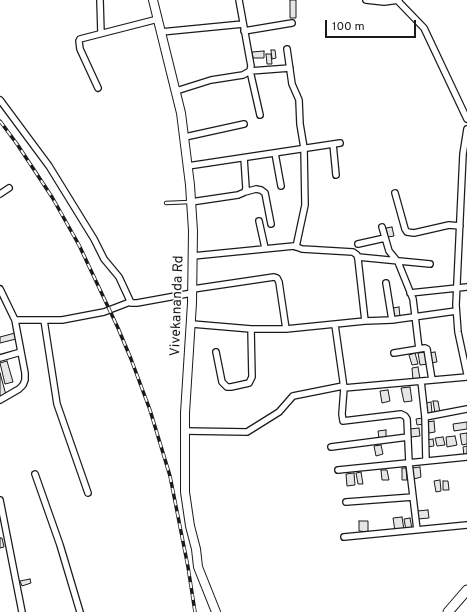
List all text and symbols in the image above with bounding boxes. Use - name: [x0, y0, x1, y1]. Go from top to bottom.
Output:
- scale bar: [327, 12, 418, 38]
- text: 100 m: [332, 19, 365, 35]
- street label: Vivekananda Rd: [168, 255, 188, 357]

